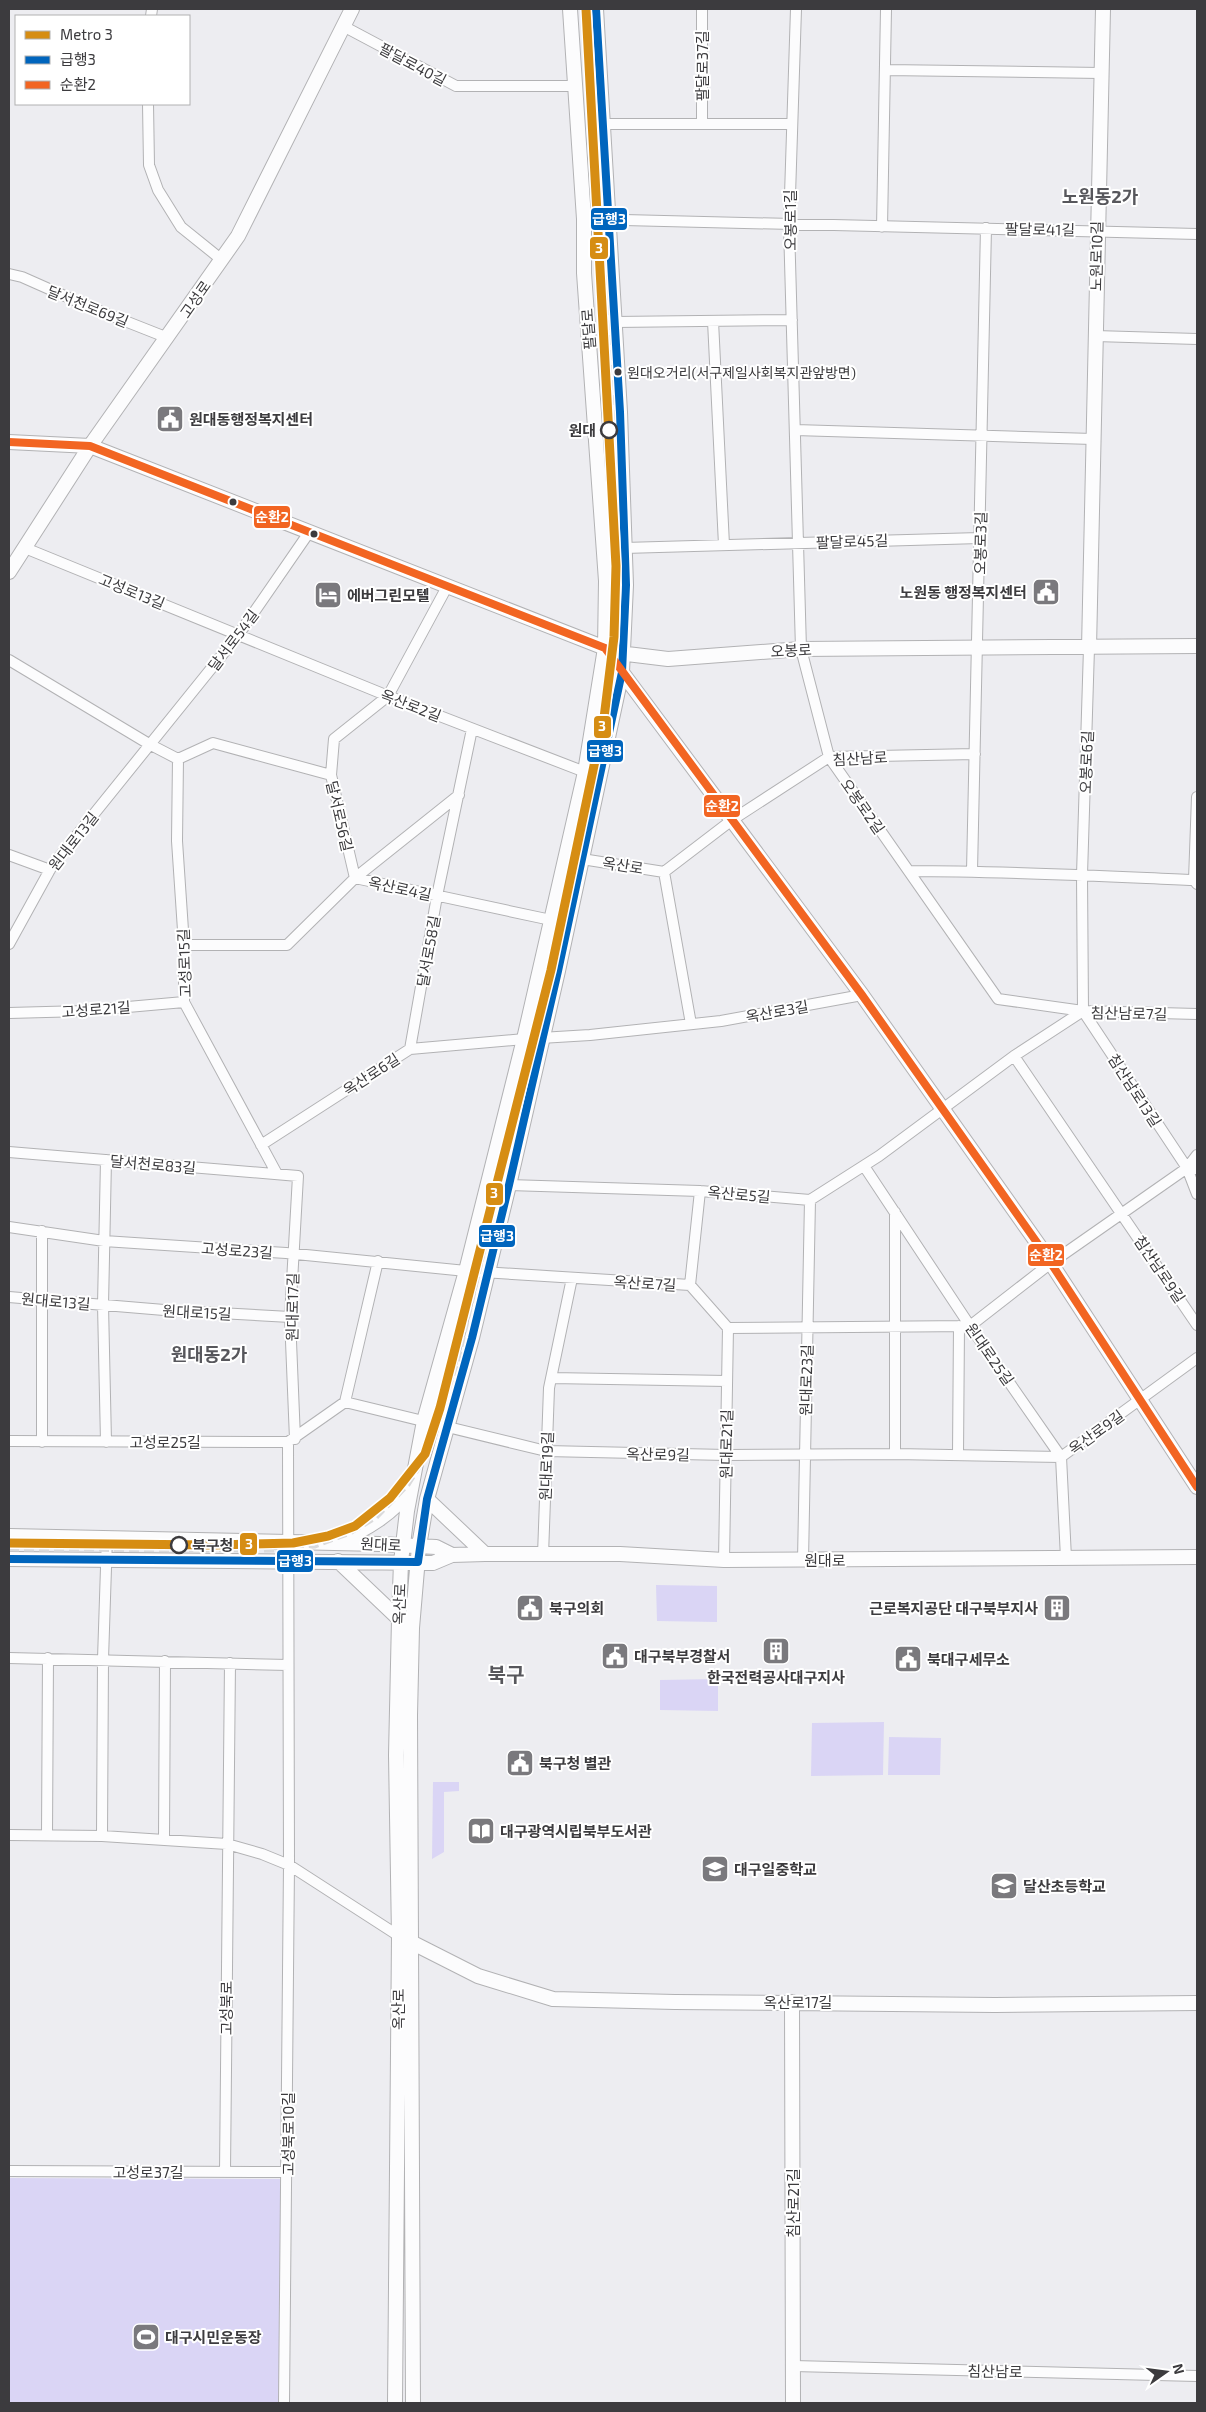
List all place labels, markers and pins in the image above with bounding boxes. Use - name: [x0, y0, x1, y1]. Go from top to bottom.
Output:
- place label: 원대오거리(서구제일사회복지관앞방면): [627, 364, 856, 381]
- marker: 원대오거리(서구제일사회복지관앞방면): [613, 367, 623, 377]
- public building icon: 원대동행정복지센터: [155, 404, 185, 434]
- place label: 원대동행정복지센터: [189, 410, 313, 428]
- place label: 원대: [568, 421, 596, 439]
- marker: 원대: [600, 421, 618, 439]
- unlabelled marker: [228, 497, 238, 507]
- unlabelled marker: [309, 529, 319, 539]
- public building icon: 노원동 행정복지센터: [1031, 577, 1061, 607]
- hotel icon: 에버그린모텔: [313, 580, 343, 610]
- place label: 노원동 행정복지센터: [900, 583, 1027, 601]
- place label: 에버그린모텔: [347, 586, 430, 604]
- marker: 북구청: [170, 1536, 188, 1554]
- place label: 북구청: [192, 1536, 233, 1554]
- public building icon: 북구의회: [515, 1593, 545, 1623]
- building icon: 근로복지공단 대구북부지사: [1042, 1593, 1072, 1623]
- place label: 북구의회: [549, 1599, 604, 1617]
- place label: 근로복지공단 대구북부지사: [869, 1599, 1038, 1617]
- building icon: 한국전력공사대구지사: [761, 1636, 791, 1666]
- public building icon: 대구북부경찰서: [600, 1641, 630, 1671]
- public building icon: 북대구세무소: [893, 1644, 923, 1674]
- place label: 대구북부경찰서: [634, 1647, 731, 1665]
- place label: 북대구세무소: [927, 1650, 1010, 1668]
- place label: 한국전력공사대구지사: [707, 1668, 845, 1686]
- public building icon: 북구청 별관: [505, 1748, 535, 1778]
- place label: 북구청 별관: [539, 1754, 611, 1772]
- library icon: 대구광역시립북부도서관: [466, 1816, 496, 1846]
- place label: 대구광역시립북부도서관: [500, 1822, 652, 1840]
- school or university icon: 대구일중학교: [700, 1854, 730, 1884]
- place label: 대구일중학교: [734, 1860, 817, 1878]
- school or university icon: 달산초등학교: [989, 1871, 1019, 1901]
- place label: 달산초등학교: [1023, 1877, 1106, 1895]
- sports icon: 대구시민운동장: [131, 2322, 161, 2352]
- place label: 대구시민운동장: [165, 2328, 262, 2346]

